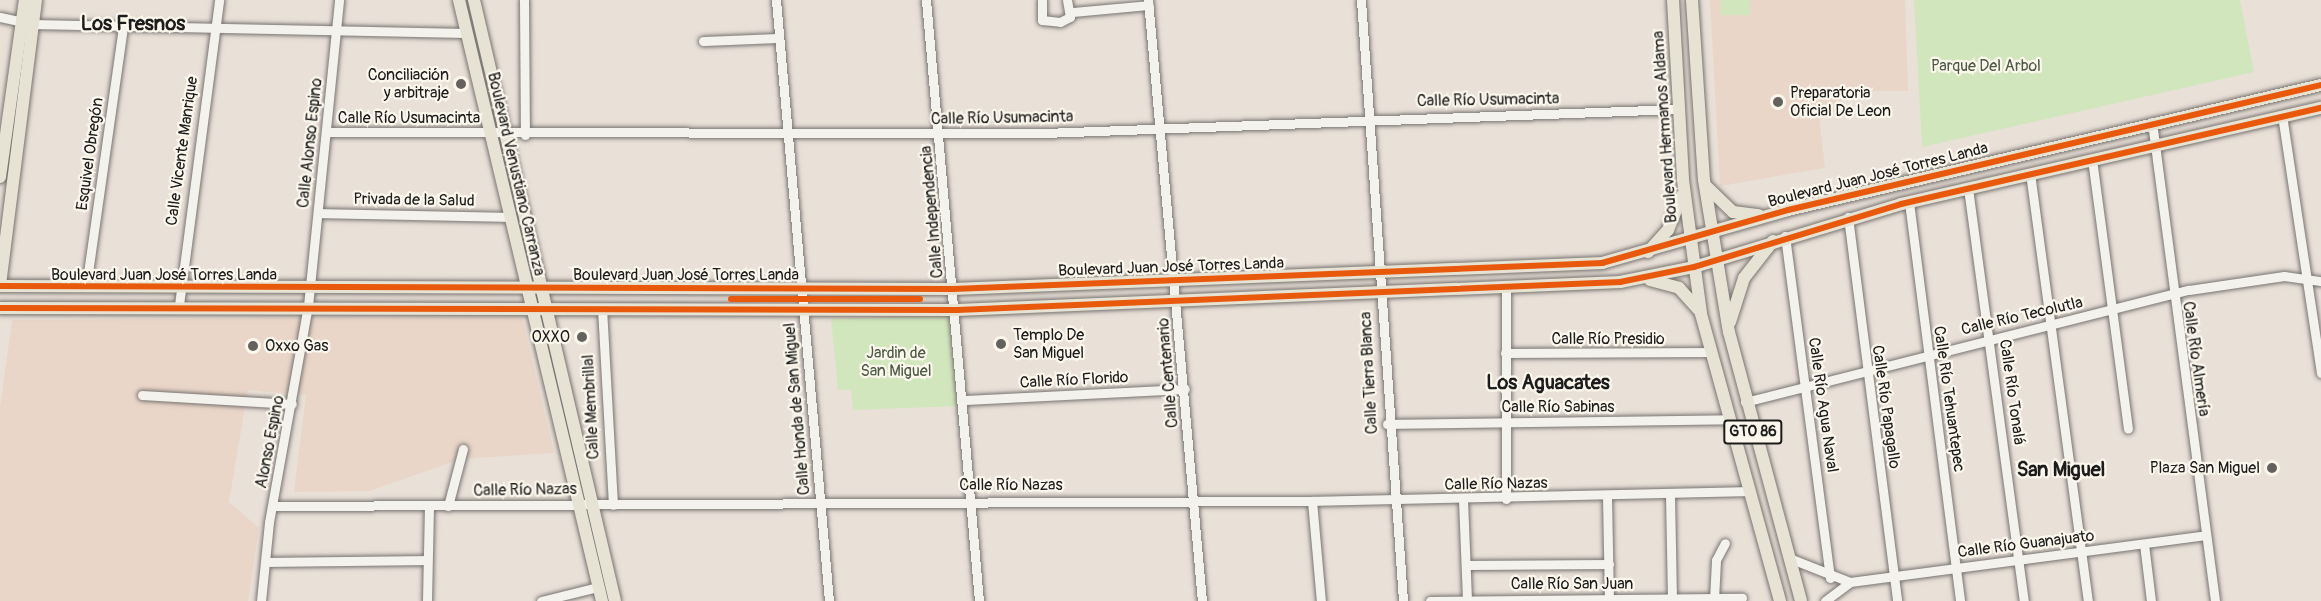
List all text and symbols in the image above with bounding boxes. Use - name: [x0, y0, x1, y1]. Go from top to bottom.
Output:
- district label: Los Fresnos: [81, 11, 185, 35]
- street label: Boulevard Hermanos Aldama: [1649, 30, 1681, 224]
- park label: Parque Del Arbol: [1931, 56, 2041, 76]
- place label: Conciliación y arbitraje: [368, 65, 449, 103]
- street label: Boulevard Venustiano Carranza: [483, 70, 549, 278]
- street label: Calle Vicente Manrique: [162, 75, 202, 227]
- street label: Calle Alonso Espino: [294, 77, 326, 209]
- marker: Conciliación y arbitraje: [454, 77, 468, 91]
- place label: Preparatoria Oficial De Leon: [1790, 83, 1891, 121]
- street label: Calle Río Usumacinta: [1417, 89, 1559, 111]
- marker: Preparatoria Oficial De Leon: [1771, 95, 1785, 109]
- street label: Esquivel Obregón: [73, 96, 107, 212]
- street label: Calle Río Usumacinta: [931, 107, 1073, 129]
- street label: Calle Río Usumacinta: [338, 108, 480, 128]
- street label: Boulevard Juan José Torres Landa: [1766, 138, 1990, 212]
- street label: Calle Independencia: [917, 145, 947, 279]
- street label: Privada de la Salud: [353, 189, 475, 211]
- street label: Boulevard Juan José Torres Landa: [1058, 253, 1284, 281]
- street label: Boulevard Juan José Torres Landa: [51, 265, 277, 285]
- street label: Boulevard Juan José Torres Landa: [573, 265, 799, 285]
- street label: Calle Río Tecolutla: [1959, 293, 2085, 339]
- street label: Calle Río Almería: [2178, 300, 2214, 418]
- street label: Calle Tierra Blanca: [1356, 311, 1382, 435]
- street label: Calle Centenario: [1154, 317, 1182, 429]
- street label: Calle Honda de San Miguel: [780, 322, 814, 496]
- place label: Templo De San Miguel: [1013, 325, 1084, 363]
- street label: Calle Río Tehuantepec: [1929, 325, 1969, 473]
- place label: OXXO: [532, 327, 570, 347]
- street label: Calle Río Presidio: [1551, 329, 1665, 349]
- marker: OXXO: [575, 330, 589, 344]
- place label: Oxxo Gas: [265, 336, 328, 356]
- street label: Calle Río Agua Naval: [1804, 336, 1842, 474]
- marker: Templo De San Miguel: [994, 337, 1008, 351]
- street label: Calle Río Tonalá: [1995, 338, 2029, 446]
- marker: Oxxo Gas: [246, 339, 260, 353]
- park label: Jardin de San Miguel: [861, 343, 931, 381]
- street label: Calle Río Papagallo: [1868, 344, 1904, 470]
- street label: Calle Membrillal: [579, 354, 603, 460]
- street label: Calle Río Florido: [1019, 368, 1129, 392]
- district label: Los Aguacates: [1486, 370, 1610, 394]
- street label: Alonso Espino: [252, 394, 288, 490]
- street label: Calle Río Sabinas: [1501, 397, 1615, 417]
- road number: GTO 86: [1723, 420, 1783, 444]
- district label: San Miguel: [2017, 457, 2105, 481]
- place label: Plaza San Miguel: [2150, 458, 2260, 478]
- marker: Plaza San Miguel: [2265, 461, 2279, 475]
- street label: Calle Río Nazas: [1444, 474, 1548, 494]
- street label: Calle Río Nazas: [959, 475, 1063, 495]
- street label: Calle Río Nazas: [473, 480, 577, 500]
- street label: Calle Río Guanajuato: [1957, 526, 2095, 562]
- street label: Calle Río San Juan: [1511, 574, 1633, 594]

